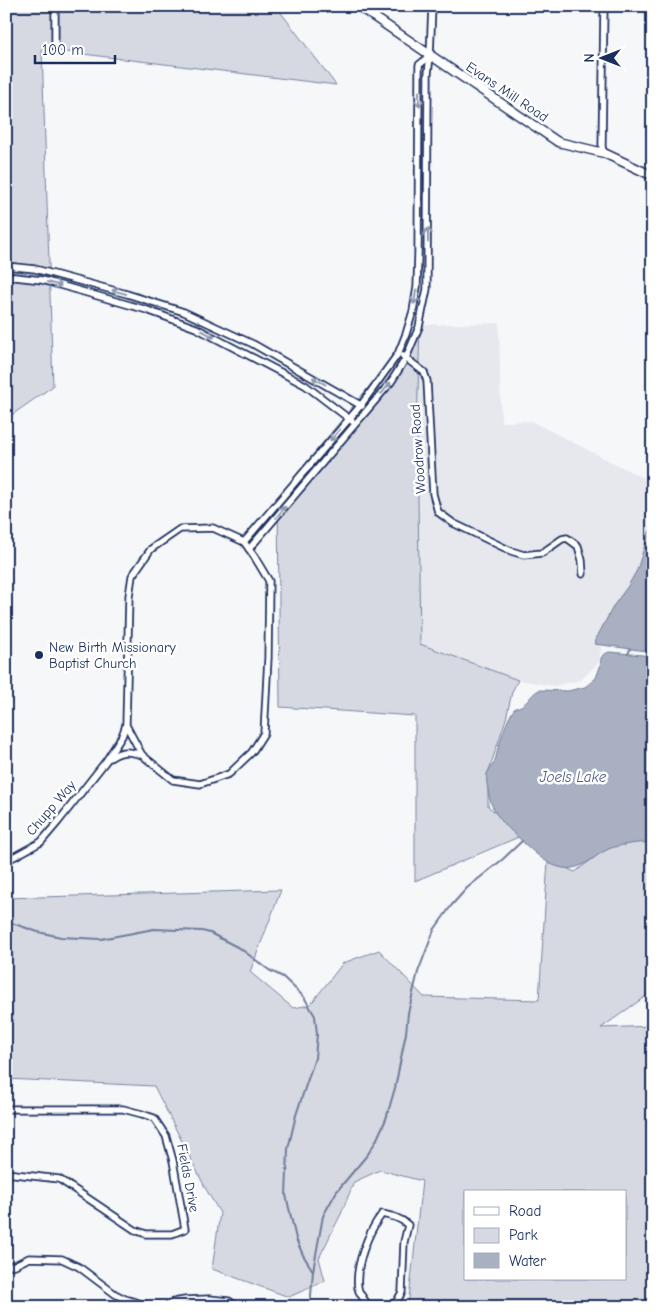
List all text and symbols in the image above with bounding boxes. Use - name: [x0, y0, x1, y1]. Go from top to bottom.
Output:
- scale bar: [35, 32, 115, 64]
- north arrow: [576, 32, 626, 82]
- text: 100 m: [42, 41, 84, 59]
- text: N: [581, 53, 598, 63]
- street label: Evans Mill Road: [463, 58, 551, 126]
- one-way arrow: [414, 90, 424, 107]
- one-way arrow: [423, 227, 433, 244]
- one-way arrow: [46, 279, 62, 289]
- one-way arrow: [111, 286, 127, 296]
- one-way arrow: [410, 288, 420, 304]
- one-way arrow: [201, 329, 216, 339]
- one-way arrow: [312, 375, 326, 385]
- one-way arrow: [380, 382, 391, 395]
- street label: Woodrow Road: [406, 404, 430, 494]
- one-way arrow: [330, 428, 341, 441]
- one-way arrow: [275, 506, 286, 519]
- place label: New Birth Missionary Baptist Church: [49, 639, 177, 672]
- marker: New Birth Missionary Baptist Church: [33, 649, 45, 661]
- water label: Joels Lake: [539, 768, 607, 786]
- street label: Chupp Way: [22, 776, 80, 839]
- street label: Fields Drive: [173, 1142, 203, 1214]
- legend: [464, 1190, 626, 1280]
- text: Road: [509, 1202, 541, 1220]
- text: Park: [509, 1226, 538, 1244]
- text: Water: [509, 1252, 546, 1270]

